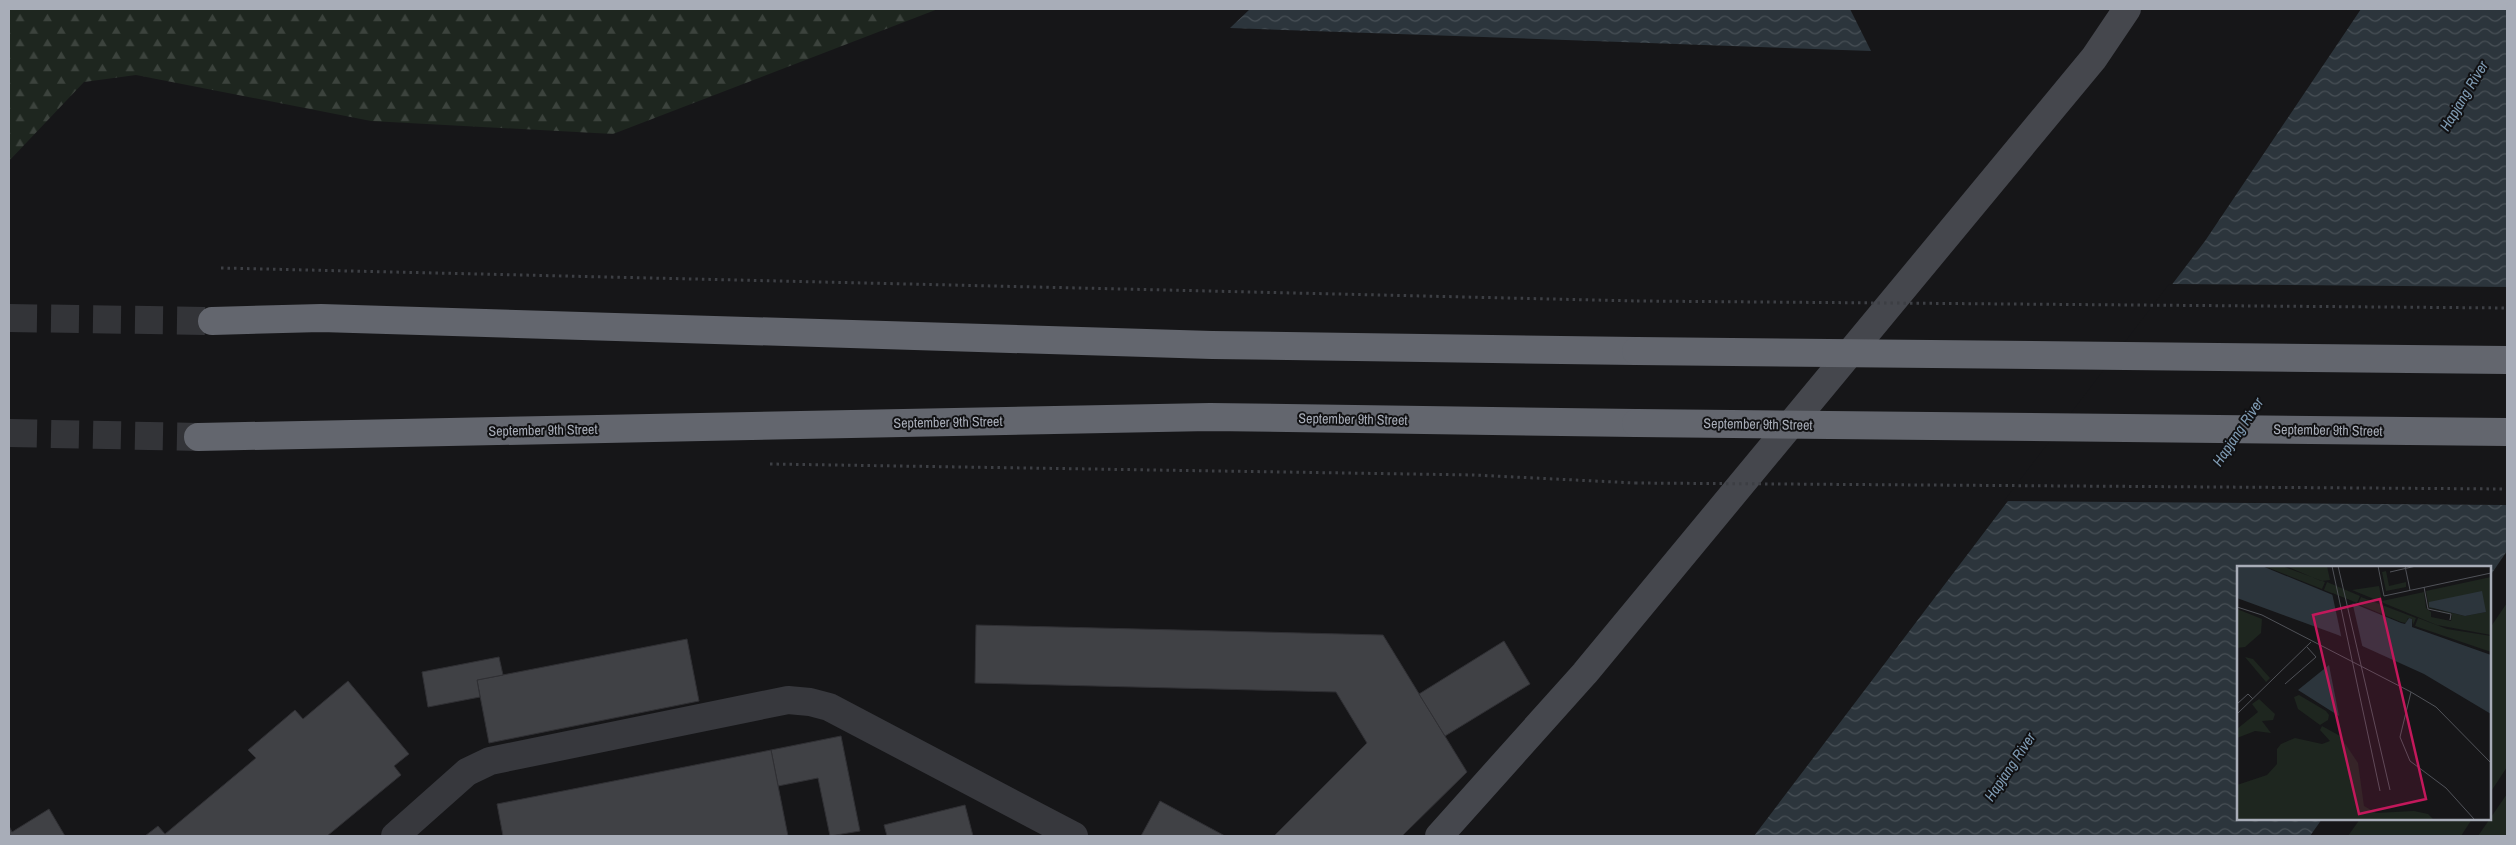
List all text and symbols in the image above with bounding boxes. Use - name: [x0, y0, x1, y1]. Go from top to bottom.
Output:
- water label: Hapjang River: [2434, 56, 2493, 135]
- water label: Hapjang River: [2207, 393, 2269, 470]
- street label: September 9th Street: [1298, 409, 1408, 429]
- street label: September 9th Street: [893, 412, 1003, 432]
- street label: September 9th Street: [1703, 414, 1813, 434]
- street label: September 9th Street: [488, 420, 598, 440]
- street label: September 9th Street: [2273, 420, 2383, 440]
- inset map: [2237, 566, 2491, 820]
- water label: Hapjang River: [1979, 728, 2041, 805]

